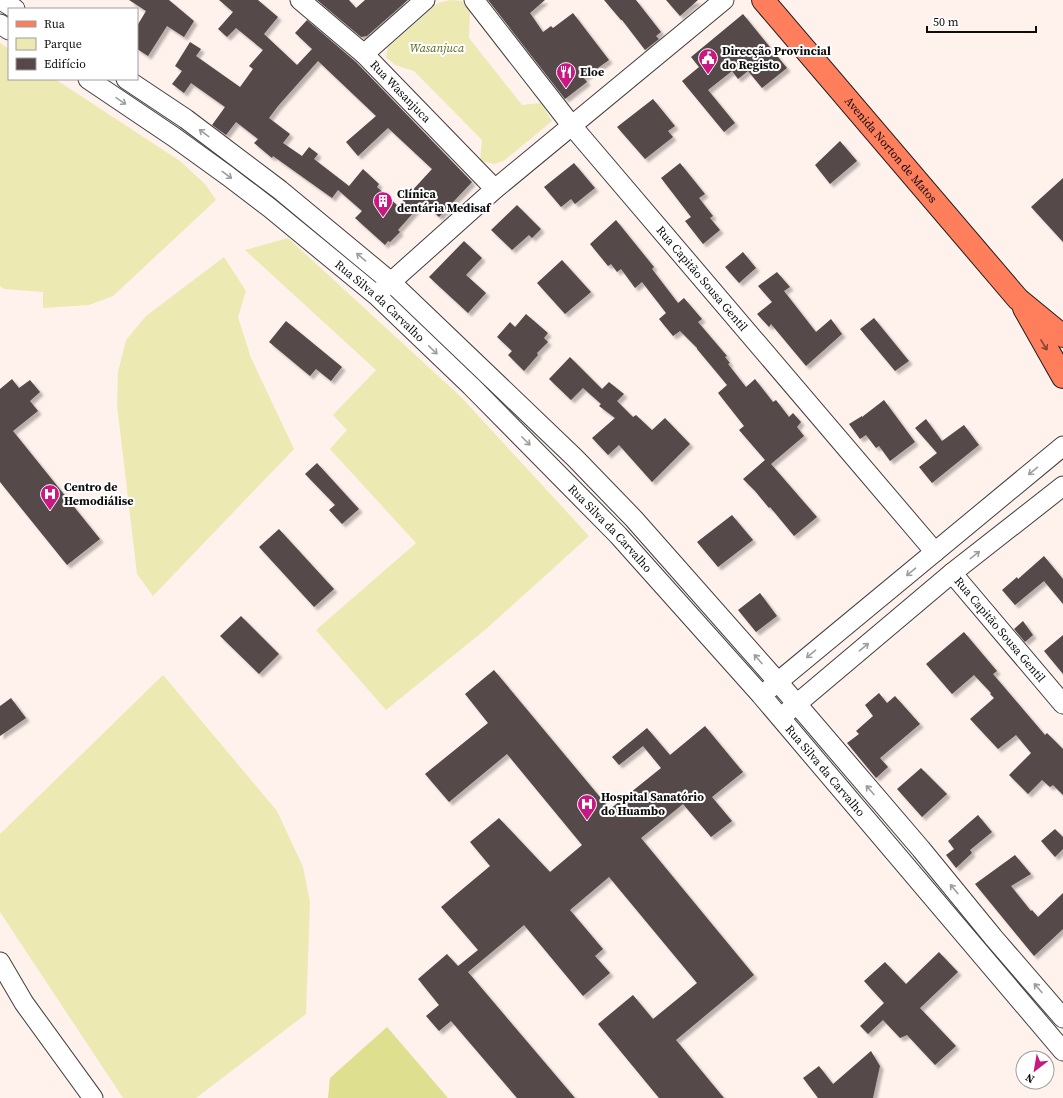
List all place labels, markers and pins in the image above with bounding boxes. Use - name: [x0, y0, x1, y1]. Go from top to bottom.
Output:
- place label: Direcção Provincial do Registo: [722, 43, 831, 73]
- public building icon: Direcção Provincial do Registo: [697, 47, 719, 75]
- restaurant icon: Eloe: [555, 61, 577, 89]
- place label: Eloe: [580, 64, 604, 80]
- place label: Clínica dentária Medisaf: [397, 186, 492, 216]
- building icon: Clínica dentária Medisaf: [372, 190, 394, 218]
- place label: Centro de Hemodiálise: [64, 479, 134, 509]
- hospital icon: Centro de Hemodiálise: [39, 483, 61, 511]
- place label: Hospital Sanatório do Huambo: [601, 789, 704, 819]
- hospital icon: Hospital Sanatório do Huambo: [576, 793, 598, 821]

